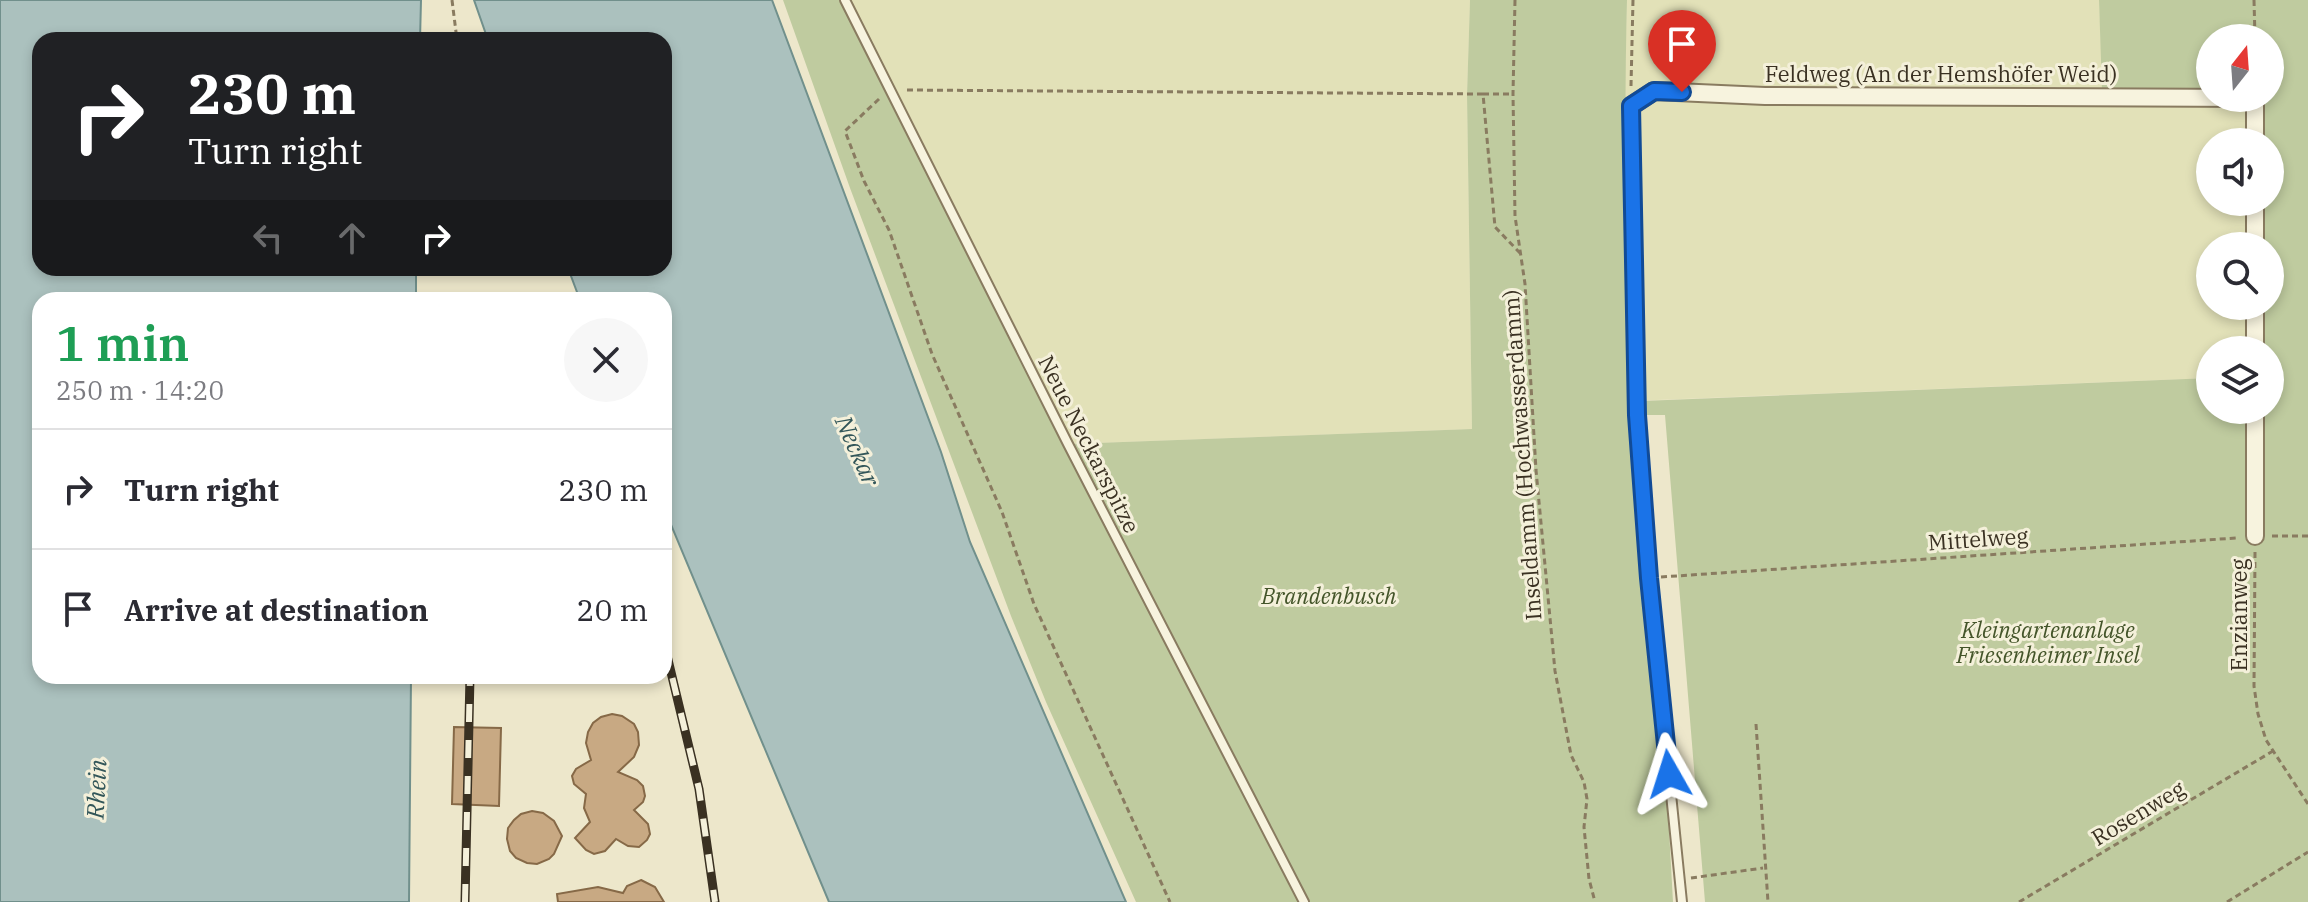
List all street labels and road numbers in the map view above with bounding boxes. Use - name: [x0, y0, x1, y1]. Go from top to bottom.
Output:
- street label: Feldweg (An der Hemshöfer Weid): [1765, 59, 2117, 88]
- street label: Inseldamm (Hochwasserdamm): [1495, 289, 1548, 621]
- street label: Neue Neckarspitze: [1032, 350, 1147, 538]
- street label: Mittelweg: [1927, 521, 2029, 556]
- street label: Enzianweg: [2224, 559, 2253, 671]
- street label: Rosenweg: [2086, 773, 2190, 852]

